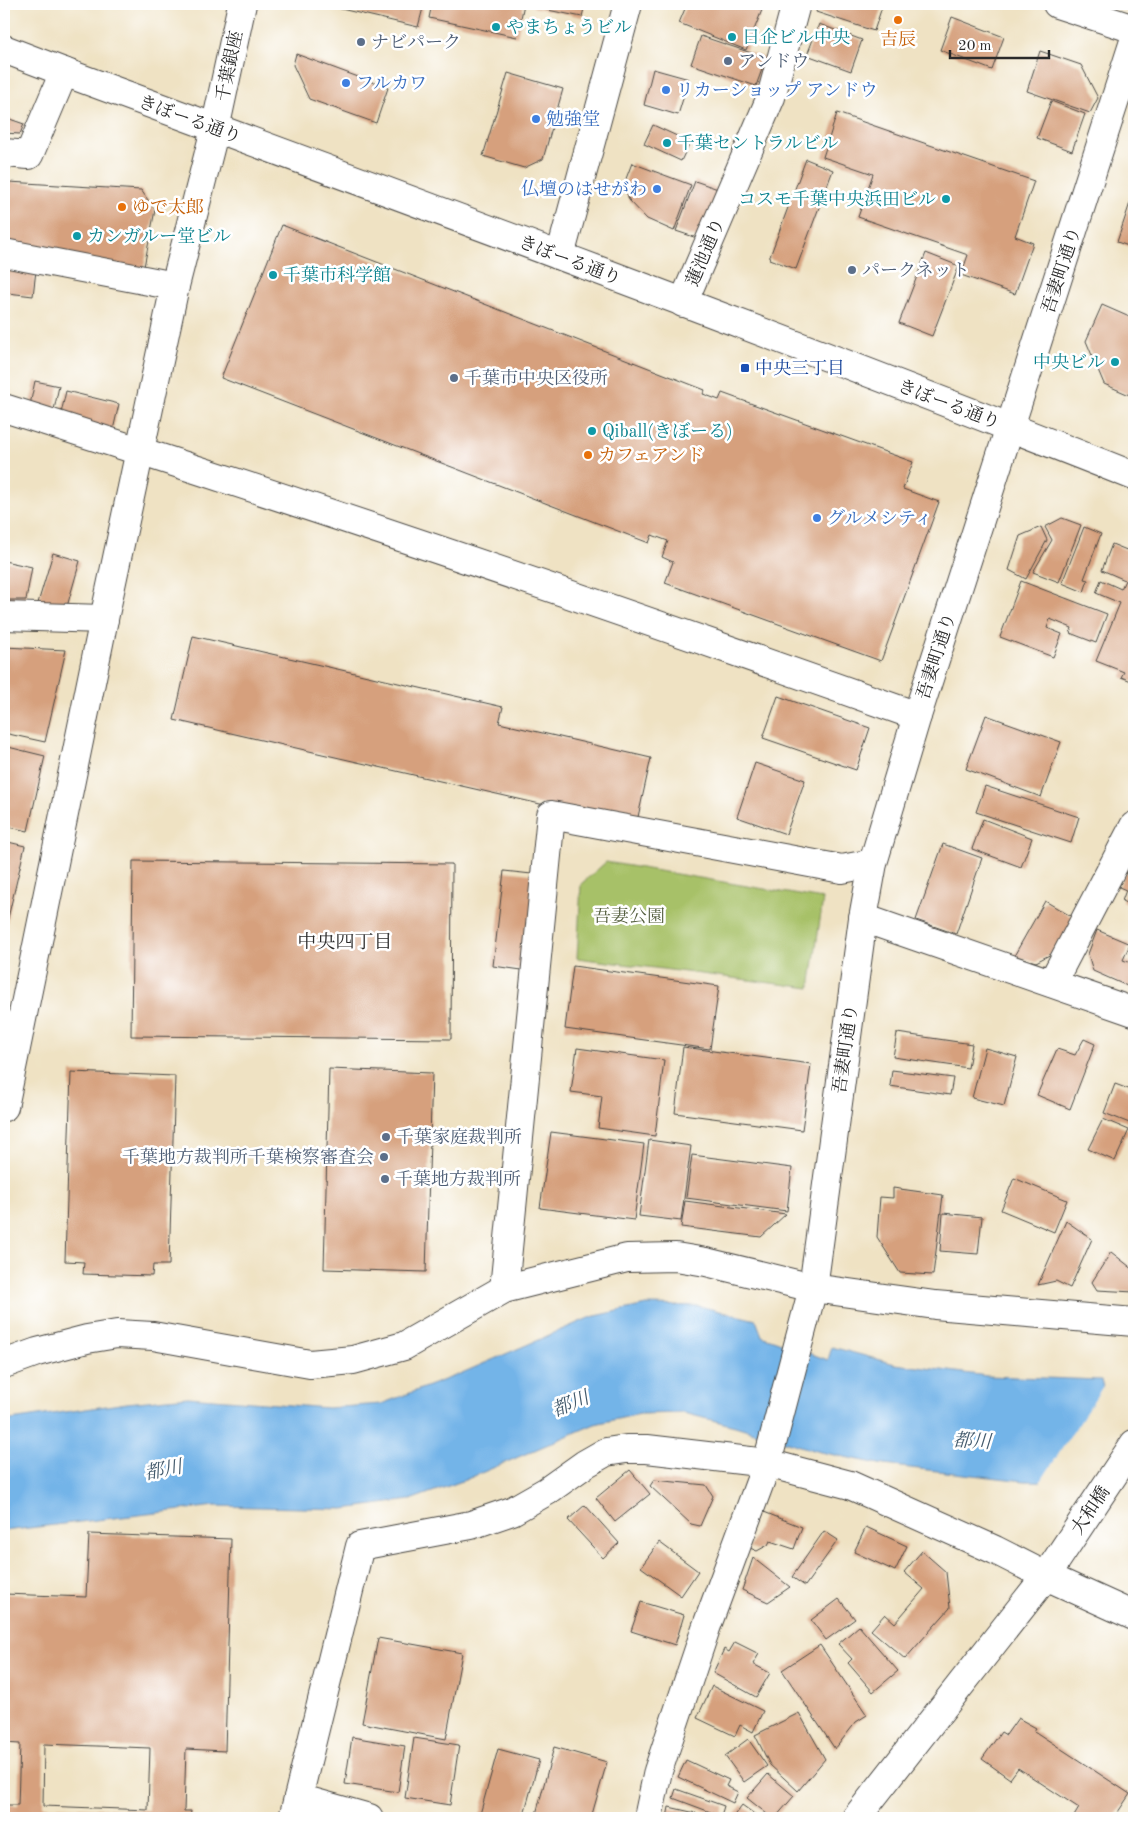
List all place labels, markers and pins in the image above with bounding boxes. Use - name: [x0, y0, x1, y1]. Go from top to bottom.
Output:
- marker: 吉辰: [892, 14, 904, 26]
- place label: やまちょうビル: [506, 18, 632, 37]
- marker: やまちょうビル: [490, 21, 502, 33]
- place label: 日企ビル中央: [742, 27, 850, 47]
- place label: 吉辰: [880, 29, 916, 49]
- marker: 日企ビル中央: [726, 31, 738, 43]
- place label: ナビパーク: [371, 33, 461, 52]
- marker: ナビパーク: [355, 36, 367, 48]
- place label: アンドウ: [738, 53, 809, 71]
- marker: アンドウ: [722, 55, 734, 67]
- place label: フルカワ: [356, 75, 427, 93]
- marker: フルカワ: [340, 77, 352, 89]
- place label: リカーショップ アンドウ: [676, 81, 877, 100]
- marker: リカーショップ アンドウ: [660, 84, 672, 96]
- place label: 勉強堂: [546, 109, 600, 129]
- marker: 勉強堂: [530, 113, 542, 125]
- place label: 千葉セントラルビル: [677, 133, 838, 153]
- marker: 千葉セントラルビル: [661, 137, 673, 149]
- place label: 仏壇のはせがわ: [521, 179, 647, 199]
- marker: 仏壇のはせがわ: [651, 183, 663, 195]
- place label: コスモ千葉中央浜田ビル: [738, 189, 936, 209]
- marker: コスモ千葉中央浜田ビル: [940, 193, 952, 205]
- place label: ゆで太郎: [132, 198, 204, 217]
- marker: ゆで太郎: [116, 201, 128, 213]
- place label: カンガルー堂ビル: [87, 226, 231, 246]
- marker: カンガルー堂ビル: [71, 230, 83, 242]
- place label: パークネット: [862, 261, 970, 280]
- marker: パークネット: [846, 264, 858, 276]
- place label: 千葉市科学館: [283, 265, 391, 285]
- marker: 千葉市科学館: [267, 269, 279, 281]
- place label: 中央ビル: [1033, 352, 1105, 372]
- marker: 中央ビル: [1109, 356, 1121, 368]
- place label: 中央三丁目: [755, 358, 845, 378]
- marker: 中央三丁目: [739, 362, 751, 374]
- place label: 千葉市中央区役所: [464, 368, 608, 388]
- marker: 千葉市中央区役所: [448, 372, 460, 384]
- place label: Qiball(きぼーる): [602, 422, 733, 441]
- marker: Qiball(きぼーる): [586, 425, 598, 437]
- place label: カフェアンド: [598, 447, 704, 465]
- marker: カフェアンド: [582, 449, 594, 461]
- place label: グルメシティ: [827, 509, 932, 528]
- marker: グルメシティ: [811, 512, 823, 524]
- place label: 千葉家庭裁判所: [396, 1127, 522, 1147]
- marker: 千葉家庭裁判所: [380, 1131, 392, 1143]
- place label: 千葉地方裁判所千葉検察審査会: [122, 1147, 374, 1167]
- marker: 千葉地方裁判所千葉検察審査会: [378, 1151, 390, 1163]
- place label: 千葉地方裁判所: [395, 1169, 521, 1189]
- marker: 千葉地方裁判所: [379, 1173, 391, 1185]

